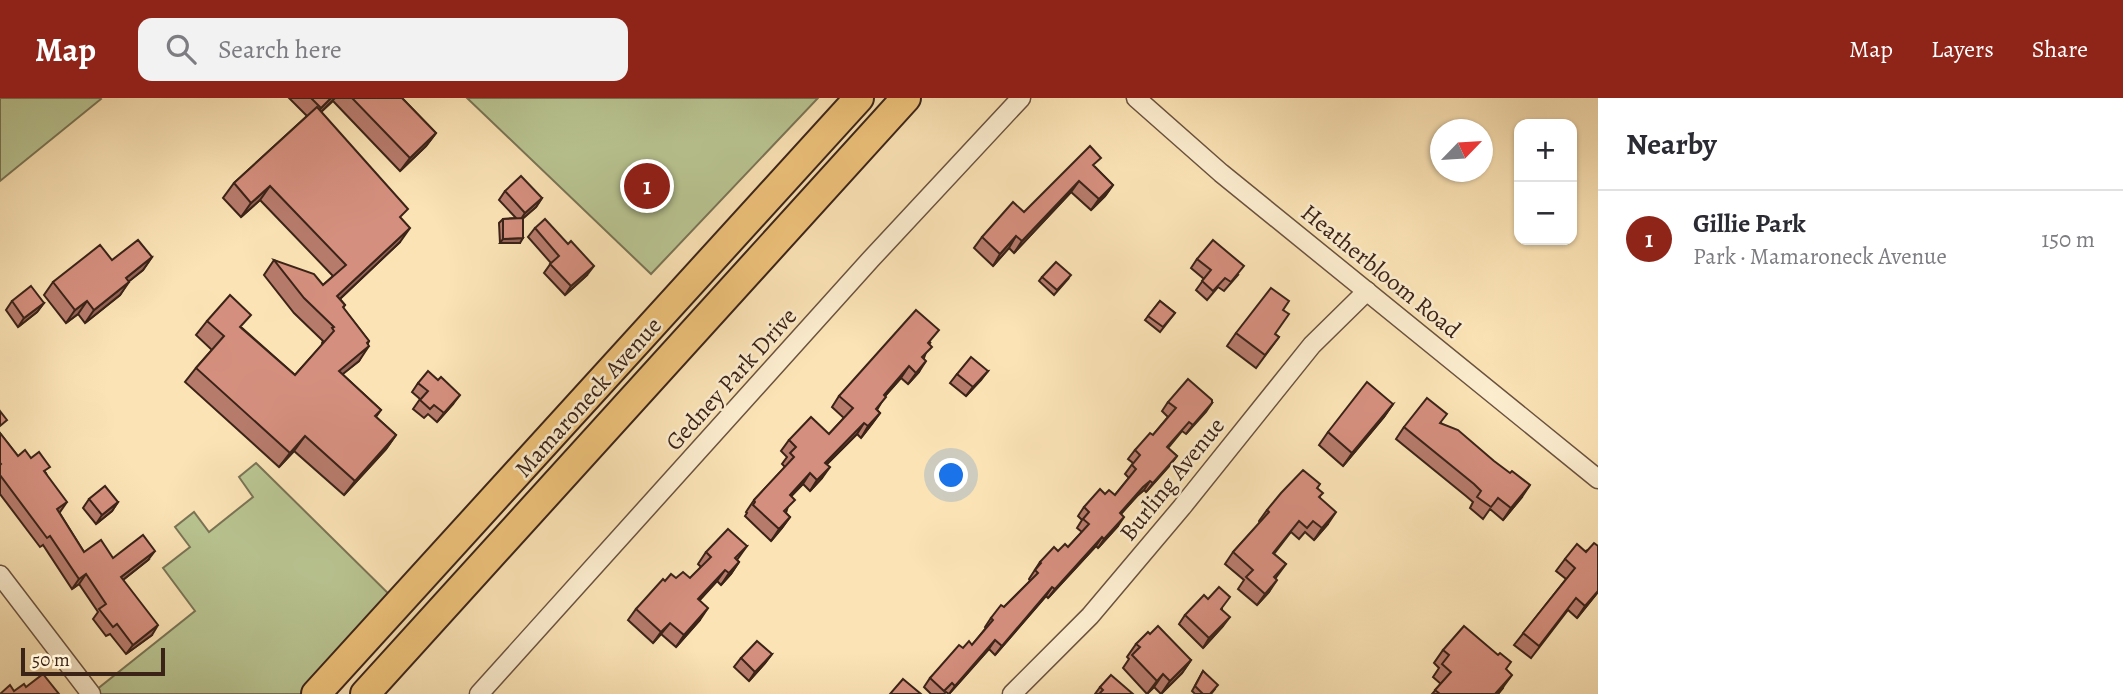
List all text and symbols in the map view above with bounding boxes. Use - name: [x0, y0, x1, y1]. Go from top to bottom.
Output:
- search box: [138, 18, 628, 81]
- text: Map: [35, 27, 96, 72]
- icon: search: [162, 30, 200, 68]
- text: Search here: [218, 32, 342, 67]
- text: Map: [1849, 33, 1893, 65]
- text: Layers: [1931, 33, 1994, 65]
- text: Share: [2032, 33, 2088, 65]
- north arrow: [1430, 119, 1493, 182]
- map controls: [1514, 119, 1577, 245]
- button: +: [1514, 119, 1577, 182]
- text: Nearby: [1626, 124, 1717, 164]
- pin: 1: [624, 160, 670, 212]
- button: −: [1514, 182, 1577, 245]
- street label: Heatherbloom Road: [1294, 197, 1468, 345]
- text: Gillie Park: [1693, 206, 1806, 241]
- text: 1: [1645, 224, 1653, 255]
- text: 150 m: [2041, 224, 2095, 255]
- text: Park · Mamaroneck Avenue: [1693, 241, 1947, 272]
- street label: Gedney Park Drive: [658, 301, 804, 457]
- street label: Mamaroneck Avenue: [507, 310, 669, 484]
- street label: Burling Avenue: [1112, 410, 1232, 548]
- your location: [934, 458, 968, 492]
- scale bar: [21, 645, 164, 677]
- text: 50 m: [32, 647, 70, 673]

